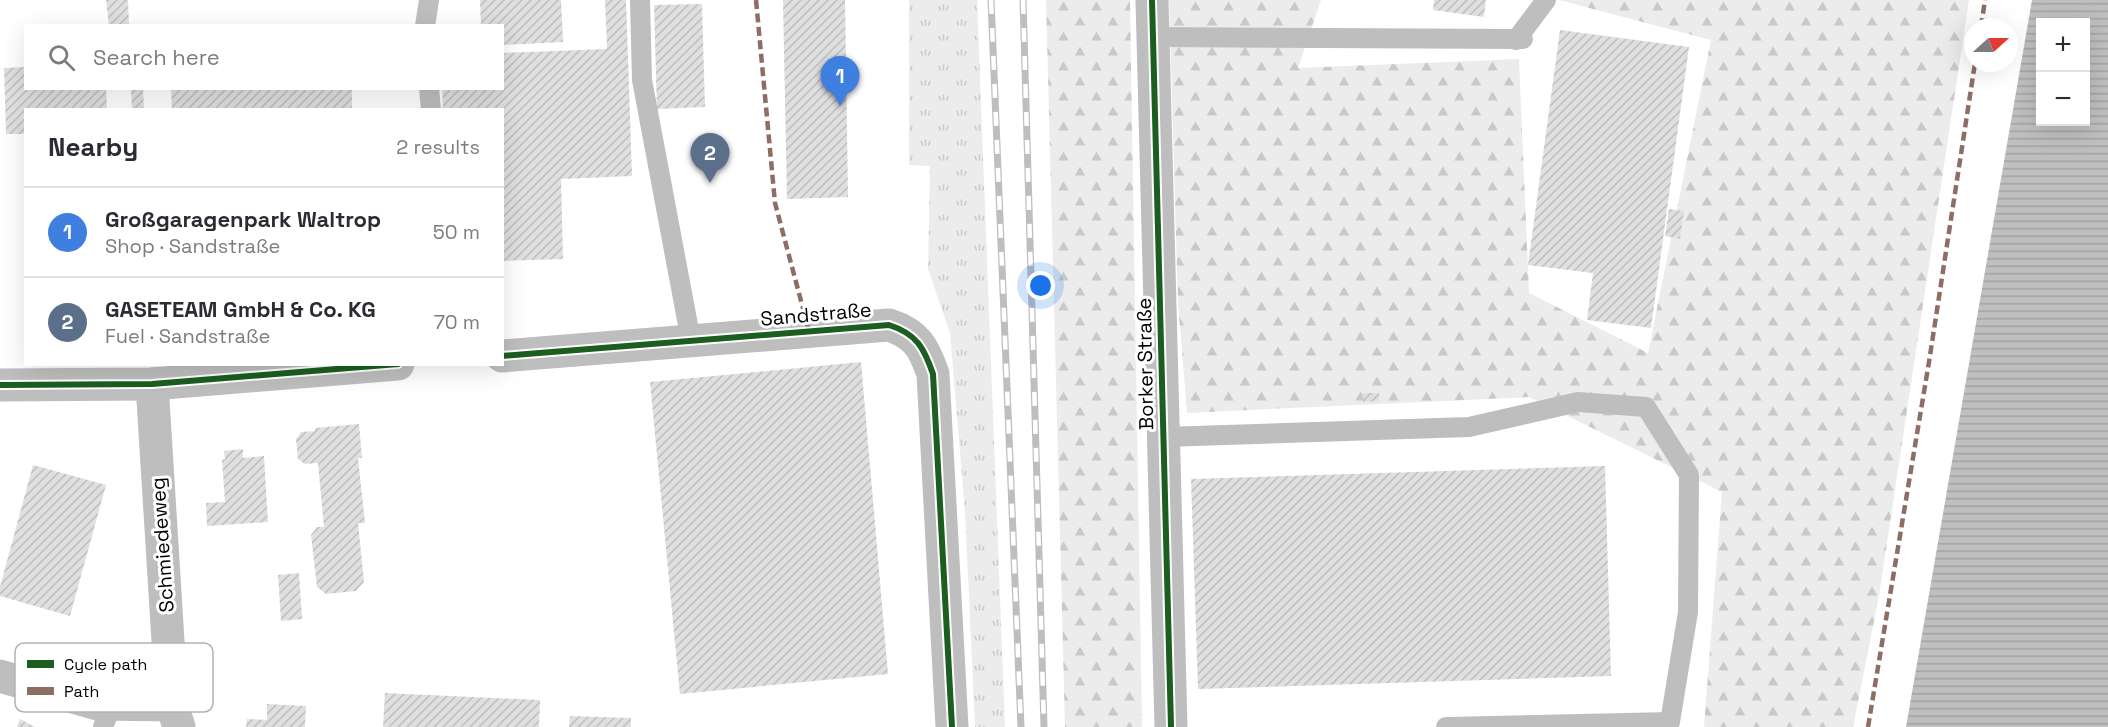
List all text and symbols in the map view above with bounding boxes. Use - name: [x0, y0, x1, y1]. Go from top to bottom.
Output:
- north arrow: [1964, 18, 2018, 72]
- map controls: [2036, 18, 2090, 126]
- button: +: [2036, 18, 2090, 72]
- search box: [24, 24, 504, 90]
- icon: search: [45, 41, 78, 74]
- text: Search here: [93, 43, 220, 71]
- pin: 1: [820, 57, 860, 106]
- button: −: [2036, 72, 2090, 126]
- text: Nearby: [48, 130, 138, 164]
- text: 2 results: [396, 134, 480, 160]
- pin: 2: [690, 134, 730, 183]
- text: Großgaragenpark Waltrop: [105, 205, 381, 233]
- text: 1: [63, 219, 72, 245]
- text: 50 m: [433, 219, 480, 245]
- text: Shop · Sandstraße: [105, 233, 280, 259]
- your location: [1026, 271, 1055, 300]
- text: GASETEAM GmbH & Co. KG: [105, 295, 376, 323]
- street label: Sandstraße: [759, 296, 873, 332]
- street label: Borker Straße: [1131, 298, 1159, 430]
- text: 2: [62, 309, 73, 335]
- text: 70 m: [434, 309, 480, 335]
- text: Fuel · Sandstraße: [105, 323, 270, 349]
- street label: Schmiedeweg: [144, 477, 180, 613]
- legend: [15, 643, 213, 712]
- text: Cycle path: [64, 654, 147, 675]
- text: Path: [64, 681, 99, 702]

